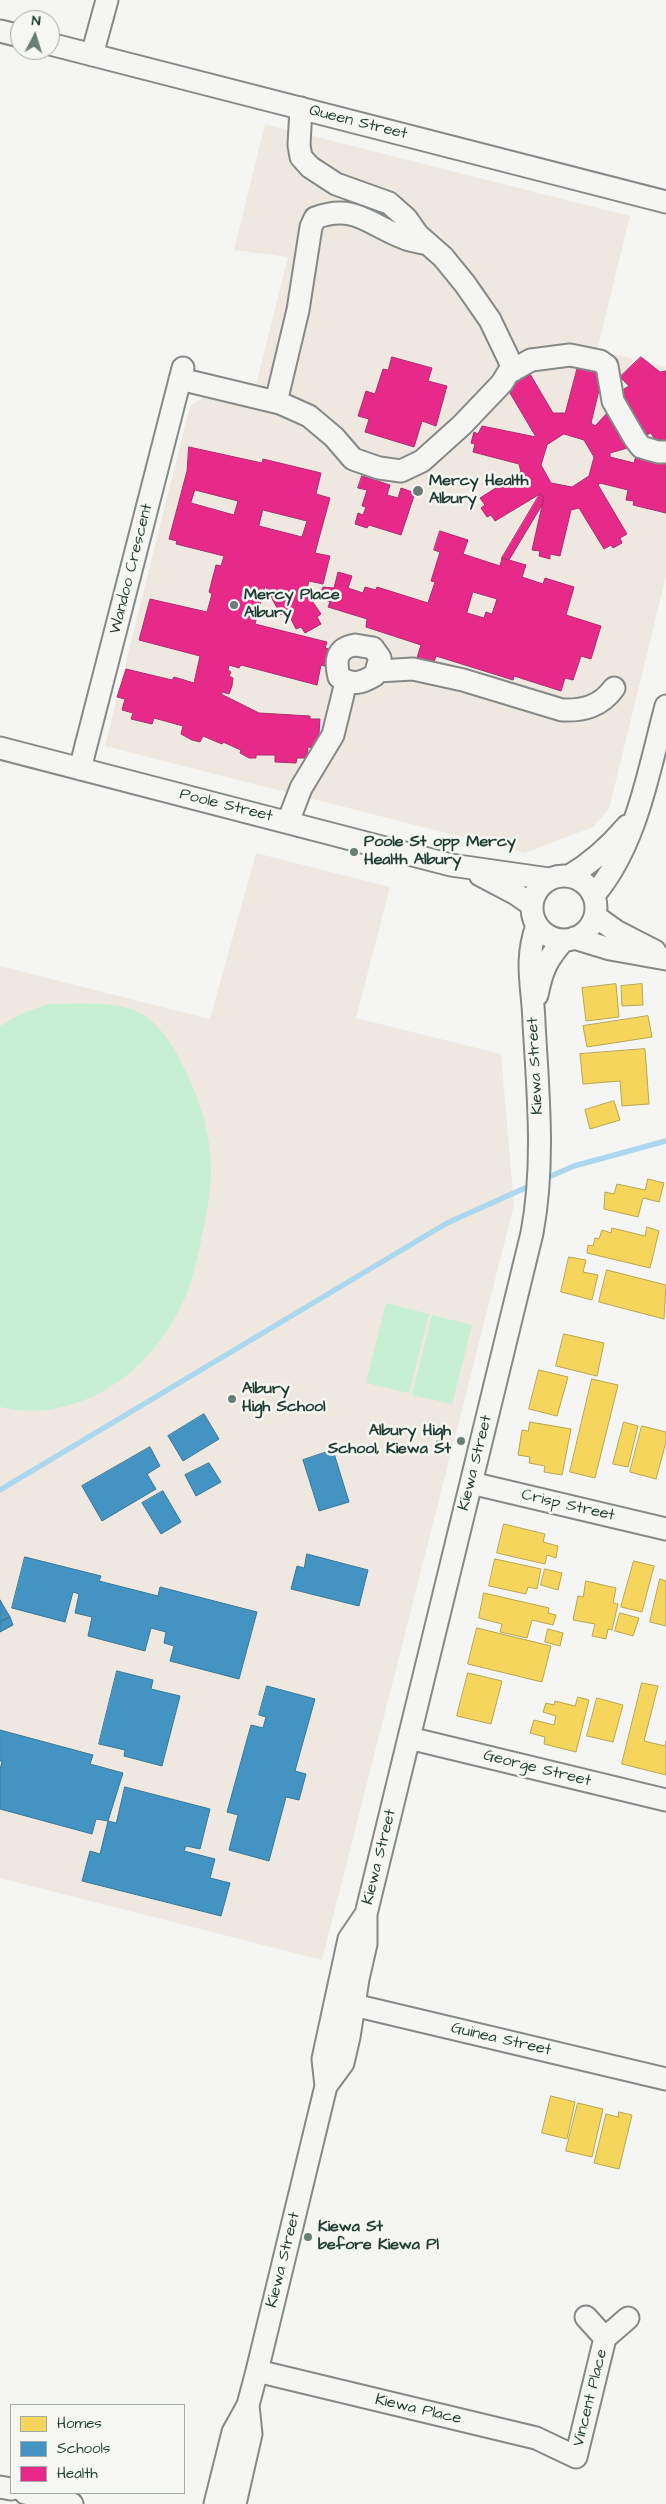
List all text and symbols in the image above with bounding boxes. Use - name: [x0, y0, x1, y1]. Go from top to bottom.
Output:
- north arrow: [10, 10, 60, 60]
- text: N: [31, 11, 41, 31]
- street label: Queen Street: [307, 102, 409, 144]
- place label: Mercy Health Albury: [429, 472, 528, 510]
- marker: Mercy Health Albury: [411, 484, 425, 498]
- street label: Wandoo Crescent: [106, 502, 158, 636]
- place label: Mercy Place Albury: [244, 586, 340, 624]
- marker: Mercy Place Albury: [228, 599, 240, 611]
- street label: Poole Street: [178, 785, 274, 827]
- place label: Poole St opp Mercy Health Albury: [364, 833, 516, 871]
- marker: Poole St opp Mercy Health Albury: [348, 846, 360, 858]
- street label: Kiewa Street: [524, 1017, 548, 1115]
- place label: Albury High School: [242, 1380, 326, 1418]
- marker: Albury High School: [226, 1393, 238, 1405]
- street label: Kiewa Street: [455, 1413, 497, 1513]
- place label: Albury High School, Kiewa St: [328, 1422, 451, 1460]
- marker: Albury High School, Kiewa St: [455, 1435, 467, 1447]
- street label: Crisp Street: [519, 1486, 617, 1526]
- street label: George Street: [481, 1746, 593, 1792]
- street label: Kiewa Street: [359, 1807, 401, 1907]
- street label: Guinea Street: [449, 2019, 553, 2061]
- street label: Kiewa Street: [263, 2210, 305, 2310]
- place label: Kiewa St before Kiewa Pl: [318, 2218, 439, 2256]
- marker: Kiewa St before Kiewa Pl: [302, 2231, 314, 2243]
- street label: Vincent Place: [570, 2347, 612, 2449]
- street label: Kiewa Place: [373, 2391, 463, 2429]
- legend: [10, 2404, 185, 2494]
- text: Homes: [57, 2413, 102, 2434]
- text: Schools: [57, 2438, 110, 2459]
- text: Health: [57, 2463, 98, 2484]

